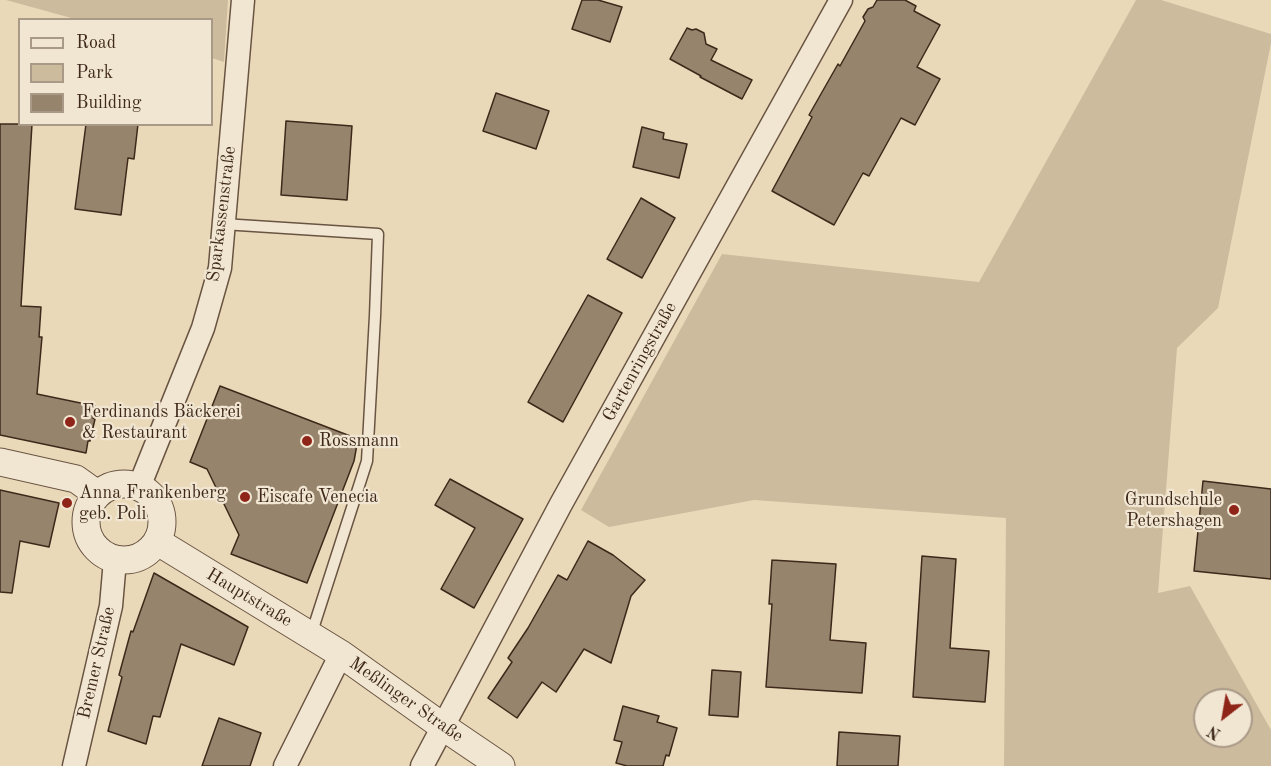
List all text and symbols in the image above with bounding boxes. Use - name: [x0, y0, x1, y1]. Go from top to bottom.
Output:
- legend: [18, 18, 213, 126]
- text: Road: [76, 34, 116, 52]
- text: Park: [76, 64, 113, 82]
- text: Building: [76, 94, 141, 112]
- street label: Sparkassenstraße: [203, 145, 241, 283]
- street label: Gartenringstraße: [598, 298, 682, 426]
- place label: Ferdinands Bäckerei & Restaurant: [82, 401, 241, 444]
- marker: Ferdinands Bäckerei & Restaurant: [63, 415, 77, 429]
- place label: Rossmann: [319, 430, 399, 452]
- marker: Rossmann: [300, 434, 314, 448]
- place label: Anna Frankenberg geb. Poli: [79, 482, 226, 524]
- place label: Eiscafe Venecia: [257, 486, 378, 508]
- place label: Grundschule Petershagen: [1125, 489, 1222, 532]
- marker: Eiscafe Venecia: [238, 490, 252, 504]
- marker: Anna Frankenberg geb. Poli: [60, 496, 74, 510]
- marker: Grundschule Petershagen: [1227, 503, 1241, 517]
- street label: Hauptstraße: [202, 564, 296, 632]
- street label: Bremer Straße: [74, 605, 120, 721]
- street label: Meßlinger Straße: [345, 653, 467, 747]
- north arrow: [1193, 688, 1253, 748]
- text: N: [1205, 722, 1224, 742]

